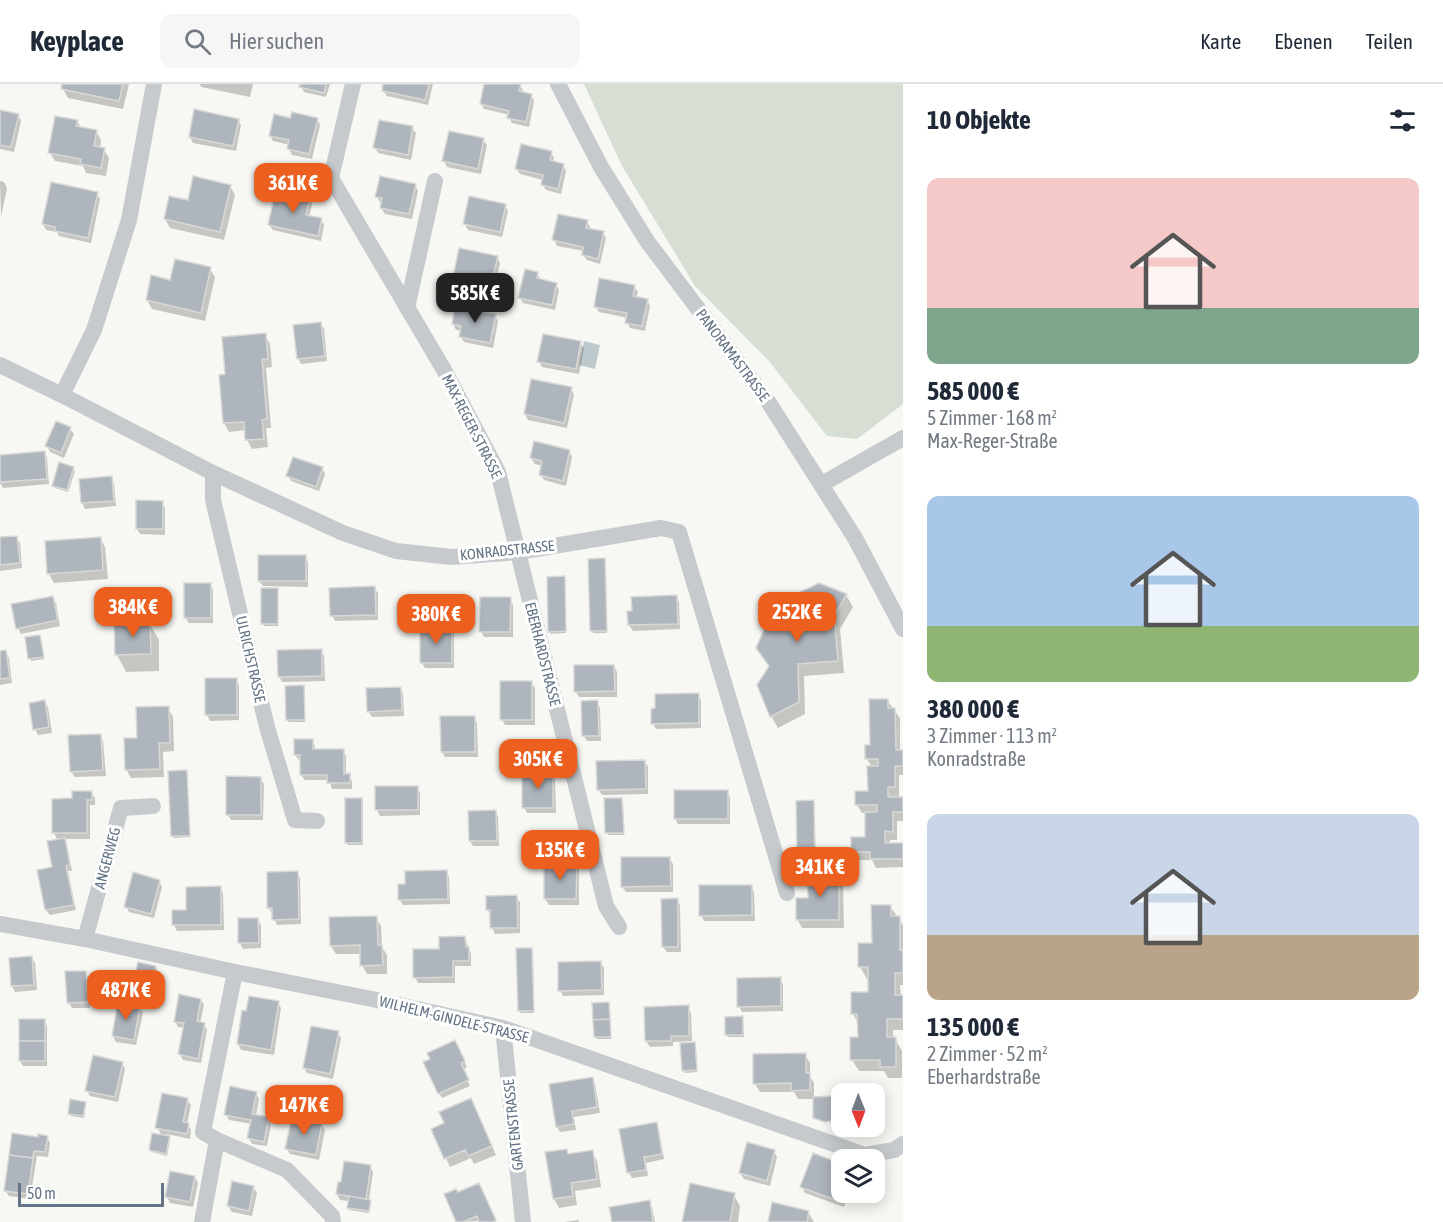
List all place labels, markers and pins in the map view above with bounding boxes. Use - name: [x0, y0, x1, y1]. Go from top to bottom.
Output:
- pin: 361K €: [244, 163, 342, 214]
- pin: 585K €: [426, 273, 524, 324]
- pin: 384K €: [84, 587, 182, 638]
- pin: 252K €: [748, 592, 846, 643]
- pin: 380K €: [387, 594, 485, 645]
- pin: 305K €: [489, 739, 587, 790]
- pin: 135K €: [511, 830, 609, 881]
- pin: 341K €: [771, 847, 869, 898]
- pin: 487K €: [77, 970, 175, 1021]
- pin: 147K €: [255, 1085, 353, 1136]

